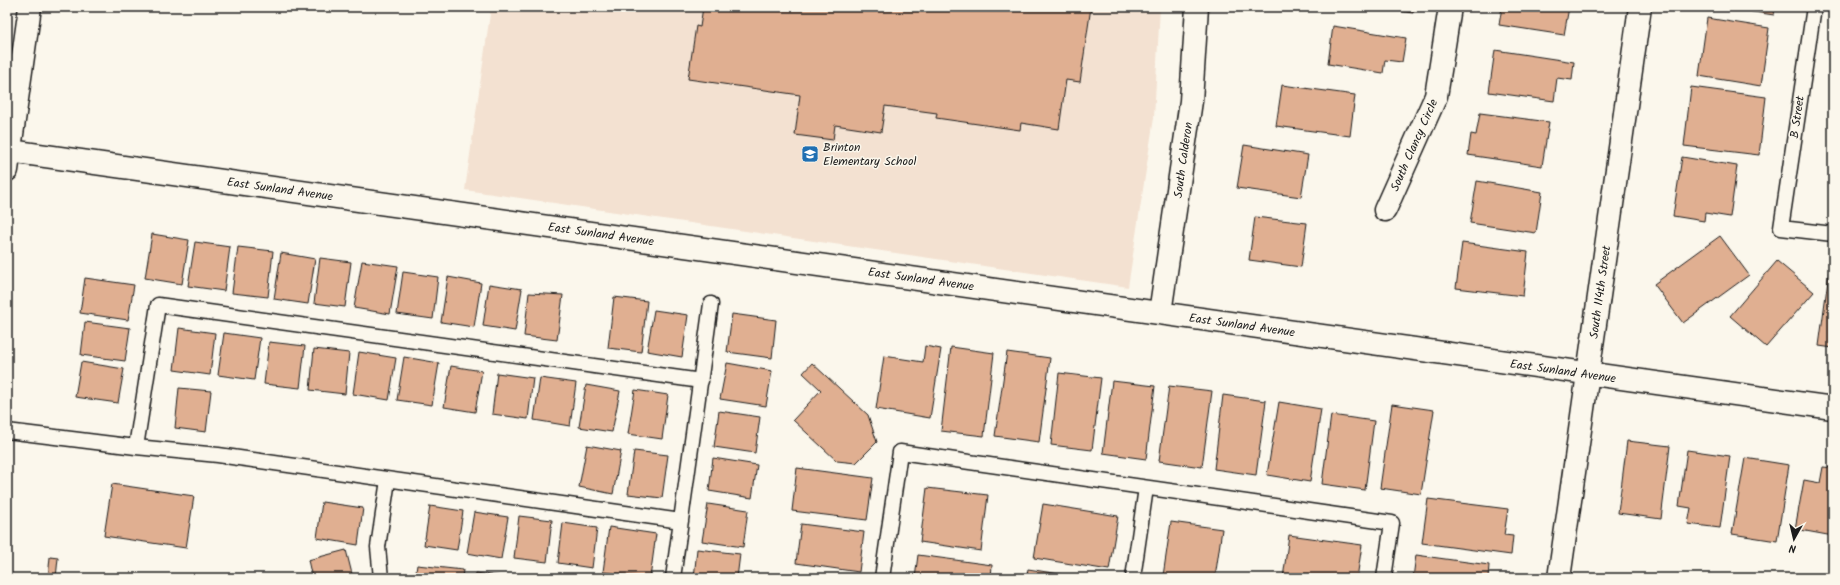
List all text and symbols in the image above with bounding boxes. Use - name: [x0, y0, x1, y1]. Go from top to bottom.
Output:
- street label: B Street: [1785, 94, 1810, 140]
- street label: South Clancy Circle: [1386, 96, 1444, 194]
- street label: South Calderon: [1169, 121, 1198, 199]
- place label: Brinton Elementary School: [823, 138, 916, 171]
- school or university icon: Brinton Elementary School: [800, 144, 820, 164]
- street label: East Sunland Avenue: [226, 173, 335, 206]
- street label: East Sunland Avenue: [547, 218, 656, 251]
- street label: South 114th Street: [1585, 244, 1616, 340]
- street label: East Sunland Avenue: [867, 263, 976, 296]
- street label: East Sunland Avenue: [1188, 309, 1297, 342]
- street label: East Sunland Avenue: [1509, 355, 1618, 388]
- north arrow: [1774, 519, 1814, 559]
- text: N: [1788, 539, 1797, 557]

